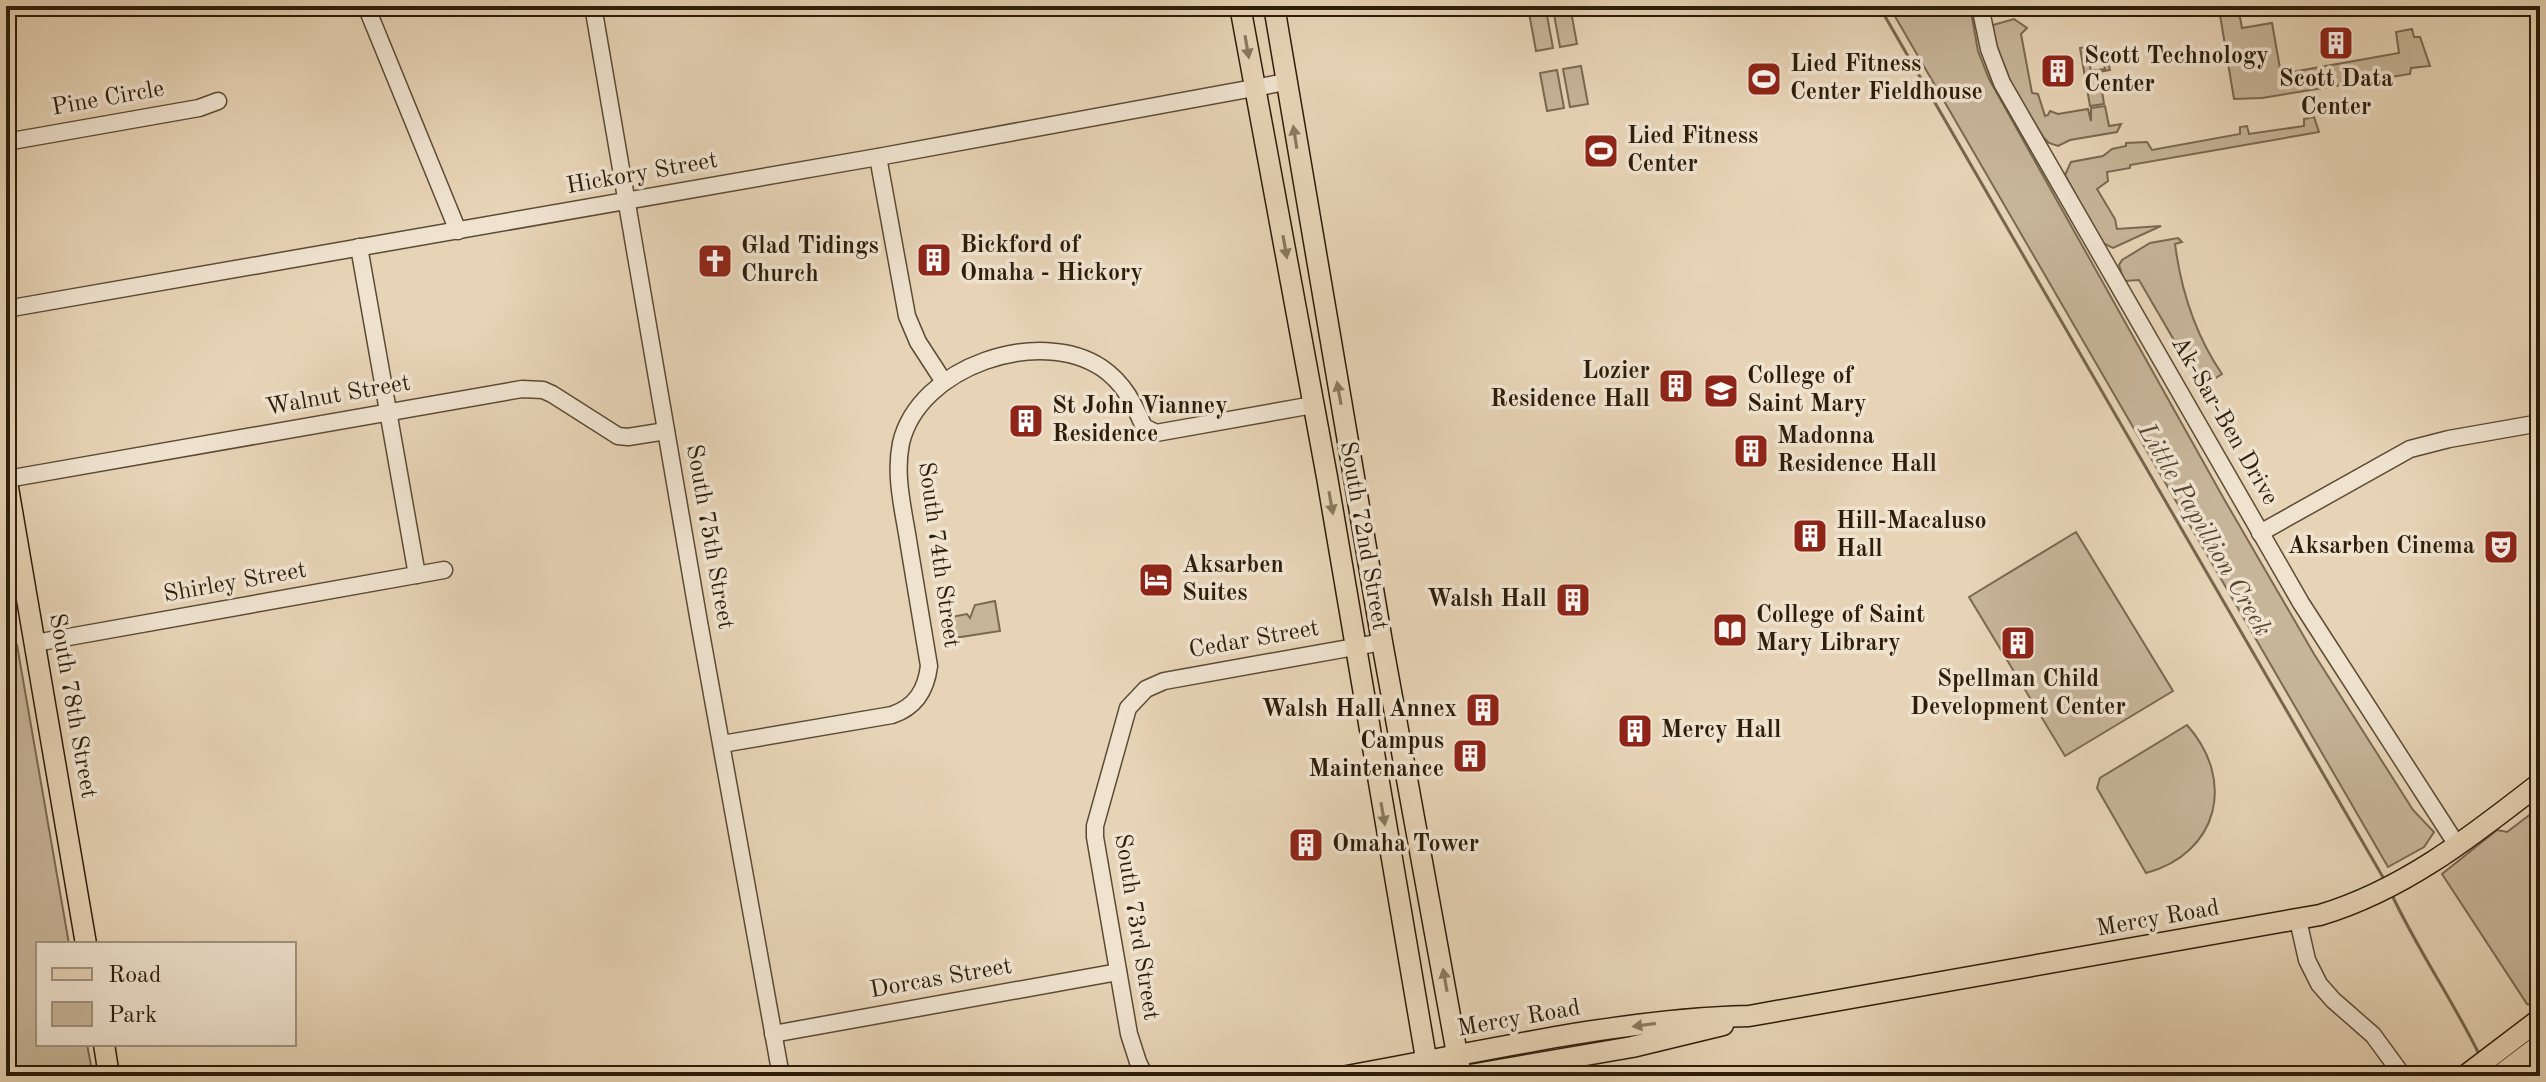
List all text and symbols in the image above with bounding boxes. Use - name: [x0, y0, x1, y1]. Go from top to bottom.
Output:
- building icon: Scott Data Center: [2317, 24, 2355, 62]
- one-way arrow: [1242, 35, 1254, 60]
- place label: Scott Technology Center: [2084, 45, 2269, 97]
- building icon: Scott Technology Center: [2039, 52, 2077, 90]
- place label: Lied Fitness Center Fieldhouse: [1790, 53, 1983, 105]
- sports icon: Lied Fitness Center Fieldhouse: [1745, 60, 1783, 98]
- place label: Scott Data Center: [2279, 68, 2393, 120]
- street label: Pine Circle: [50, 77, 166, 121]
- one-way arrow: [1288, 124, 1301, 149]
- place label: Lied Fitness Center: [1627, 125, 1758, 177]
- sports icon: Lied Fitness Center: [1582, 132, 1620, 170]
- street label: Hickory Street: [565, 149, 719, 199]
- place label: Bickford of Omaha - Hickory: [960, 234, 1143, 286]
- one-way arrow: [1280, 234, 1292, 259]
- place label: Glad Tidings Church: [741, 235, 879, 287]
- building icon: Bickford of Omaha - Hickory: [915, 241, 953, 279]
- church icon: Glad Tidings Church: [696, 242, 734, 280]
- street label: Ak-Sar-Ben Drive: [2166, 333, 2282, 509]
- place label: Lozier Residence Hall: [1490, 360, 1650, 412]
- place label: College of Saint Mary: [1747, 365, 1867, 417]
- building icon: Lozier Residence Hall: [1657, 367, 1695, 405]
- street label: Walnut Street: [264, 371, 412, 421]
- school or university icon: College of Saint Mary: [1702, 372, 1740, 410]
- one-way arrow: [1333, 381, 1345, 406]
- place label: St John Vianney Residence: [1052, 395, 1228, 447]
- building icon: St John Vianney Residence: [1007, 402, 1045, 440]
- water label: Little Papillion Creek: [2132, 418, 2276, 641]
- place label: Madonna Residence Hall: [1777, 425, 1937, 477]
- building icon: Madonna Residence Hall: [1732, 432, 1770, 470]
- street label: South 72nd Street: [1335, 440, 1391, 632]
- street label: South 75th Street: [681, 443, 737, 631]
- street label: South 74th Street: [913, 461, 963, 649]
- one-way arrow: [1325, 490, 1338, 515]
- place label: Hill-Macaluso Hall: [1836, 510, 1987, 562]
- building icon: Hill-Macaluso Hall: [1791, 517, 1829, 555]
- theatre icon: Aksarben Cinema: [2482, 528, 2520, 566]
- place label: Aksarben Cinema: [2287, 535, 2475, 559]
- place label: Aksarben Suites: [1182, 554, 1284, 606]
- street label: Shirley Street: [162, 559, 308, 607]
- hotel icon: Aksarben Suites: [1137, 561, 1175, 599]
- building icon: Walsh Hall: [1554, 581, 1592, 619]
- place label: Walsh Hall: [1427, 588, 1547, 612]
- place label: College of Saint Mary Library: [1756, 604, 1925, 656]
- library icon: College of Saint Mary Library: [1711, 611, 1749, 649]
- street label: South 78th Street: [44, 612, 100, 800]
- street label: Cedar Street: [1187, 617, 1321, 663]
- building icon: Spellman Child Development Center: [1999, 624, 2037, 662]
- place label: Spellman Child Development Center: [1910, 668, 2126, 720]
- building icon: Walsh Hall Annex: [1464, 691, 1502, 729]
- place label: Walsh Hall Annex: [1261, 698, 1457, 722]
- building icon: Mercy Hall: [1616, 712, 1654, 750]
- place label: Mercy Hall: [1661, 719, 1781, 743]
- place label: Campus Maintenance: [1308, 730, 1444, 782]
- building icon: Campus Maintenance: [1451, 737, 1489, 775]
- one-way arrow: [1378, 802, 1390, 827]
- building icon: Omaha Tower: [1287, 826, 1325, 864]
- street label: South 73rd Street: [1109, 832, 1163, 1022]
- place label: Omaha Tower: [1332, 833, 1479, 857]
- street label: Mercy Road: [2095, 896, 2221, 942]
- legend: [36, 942, 296, 1046]
- street label: Dorcas Street: [868, 955, 1014, 1003]
- text: Road: [108, 964, 161, 988]
- one-way arrow: [1438, 967, 1450, 992]
- street label: Mercy Road: [1456, 996, 1582, 1042]
- text: Park: [108, 1004, 157, 1028]
- one-way arrow: [1631, 1019, 1656, 1032]

